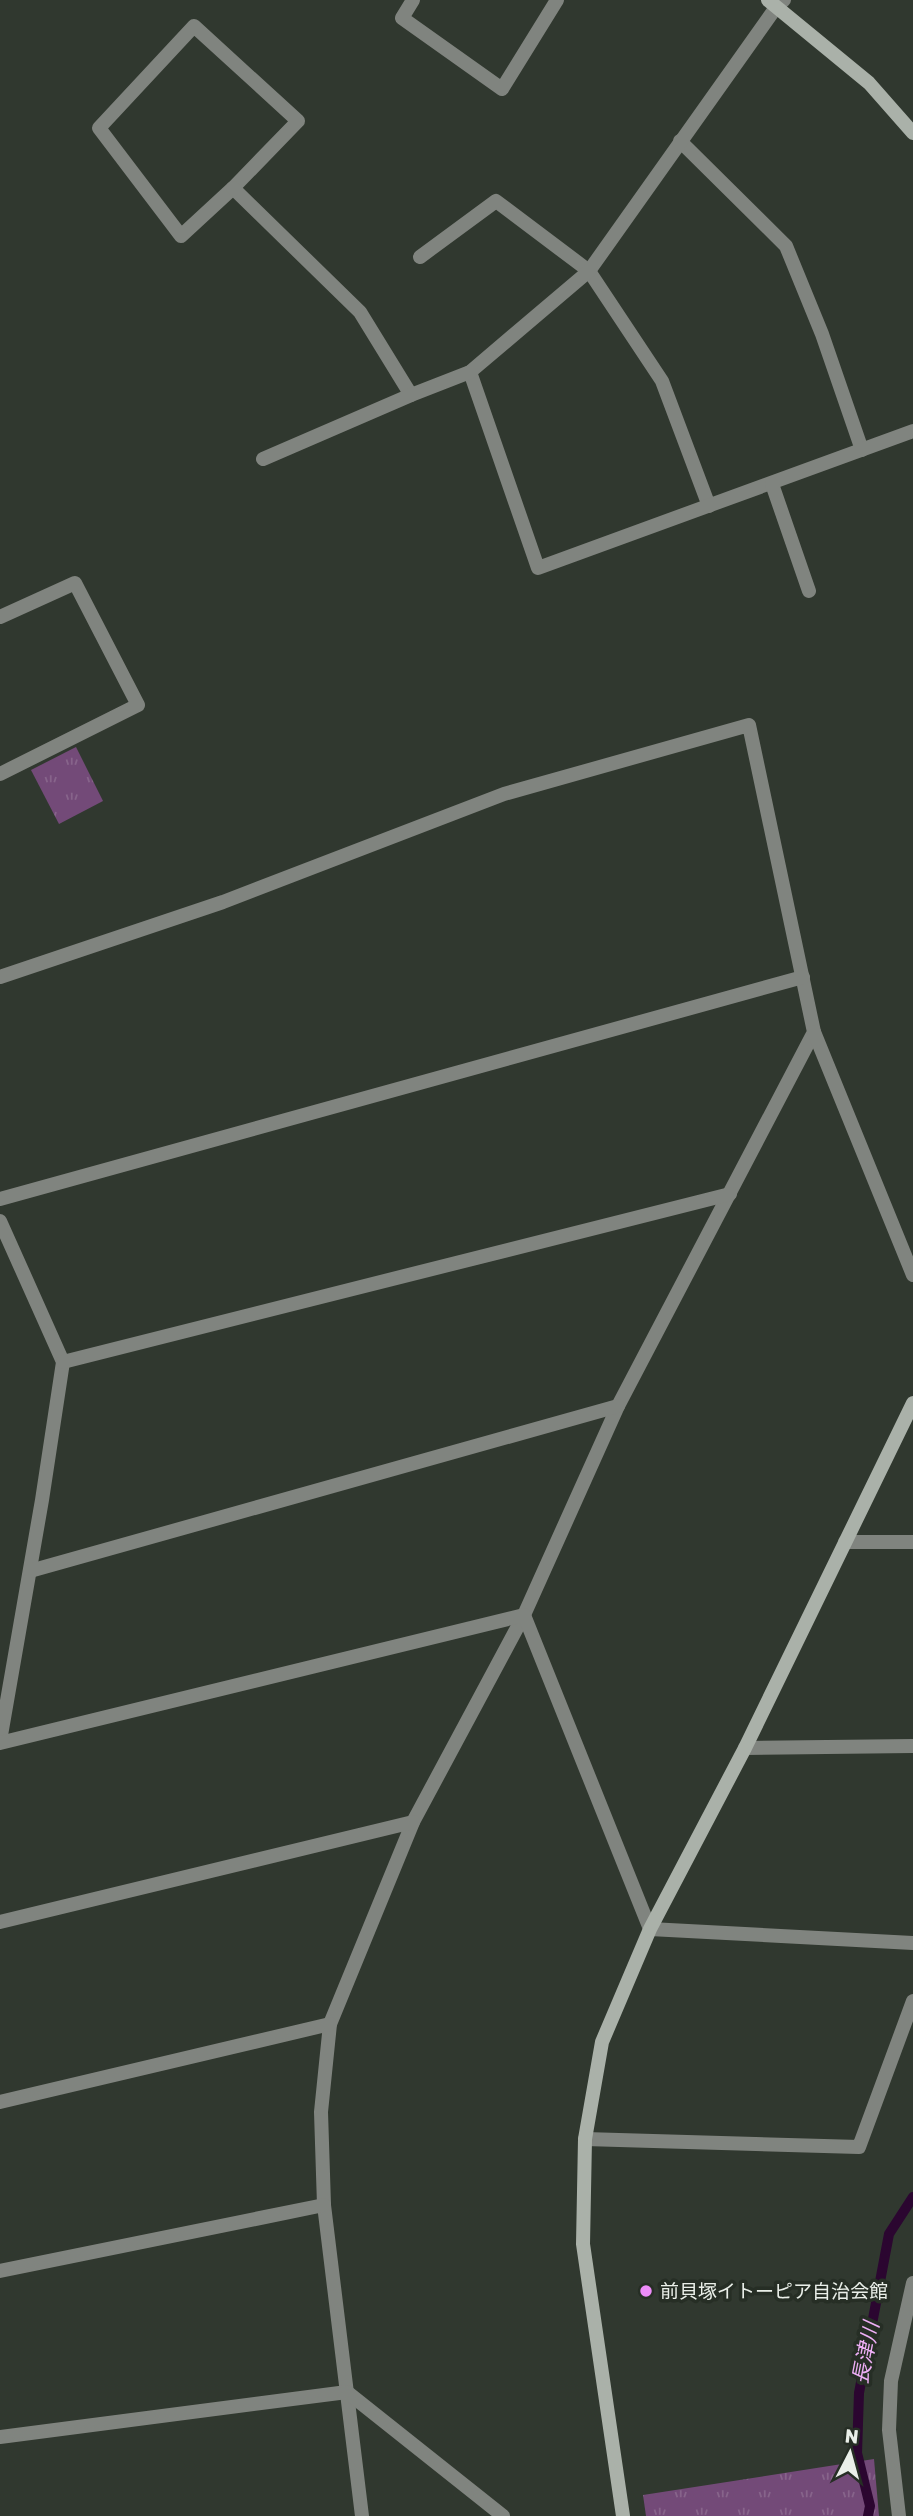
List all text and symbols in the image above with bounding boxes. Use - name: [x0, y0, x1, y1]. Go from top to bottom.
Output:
- place label: 前貝塚イトーピア自治会館: [660, 2280, 888, 2303]
- marker: 前貝塚イトーピア自治会館: [638, 2283, 654, 2299]
- water label: 長津川: [847, 2318, 884, 2386]
- north arrow: [815, 2418, 885, 2488]
- text: N: [844, 2424, 860, 2449]

